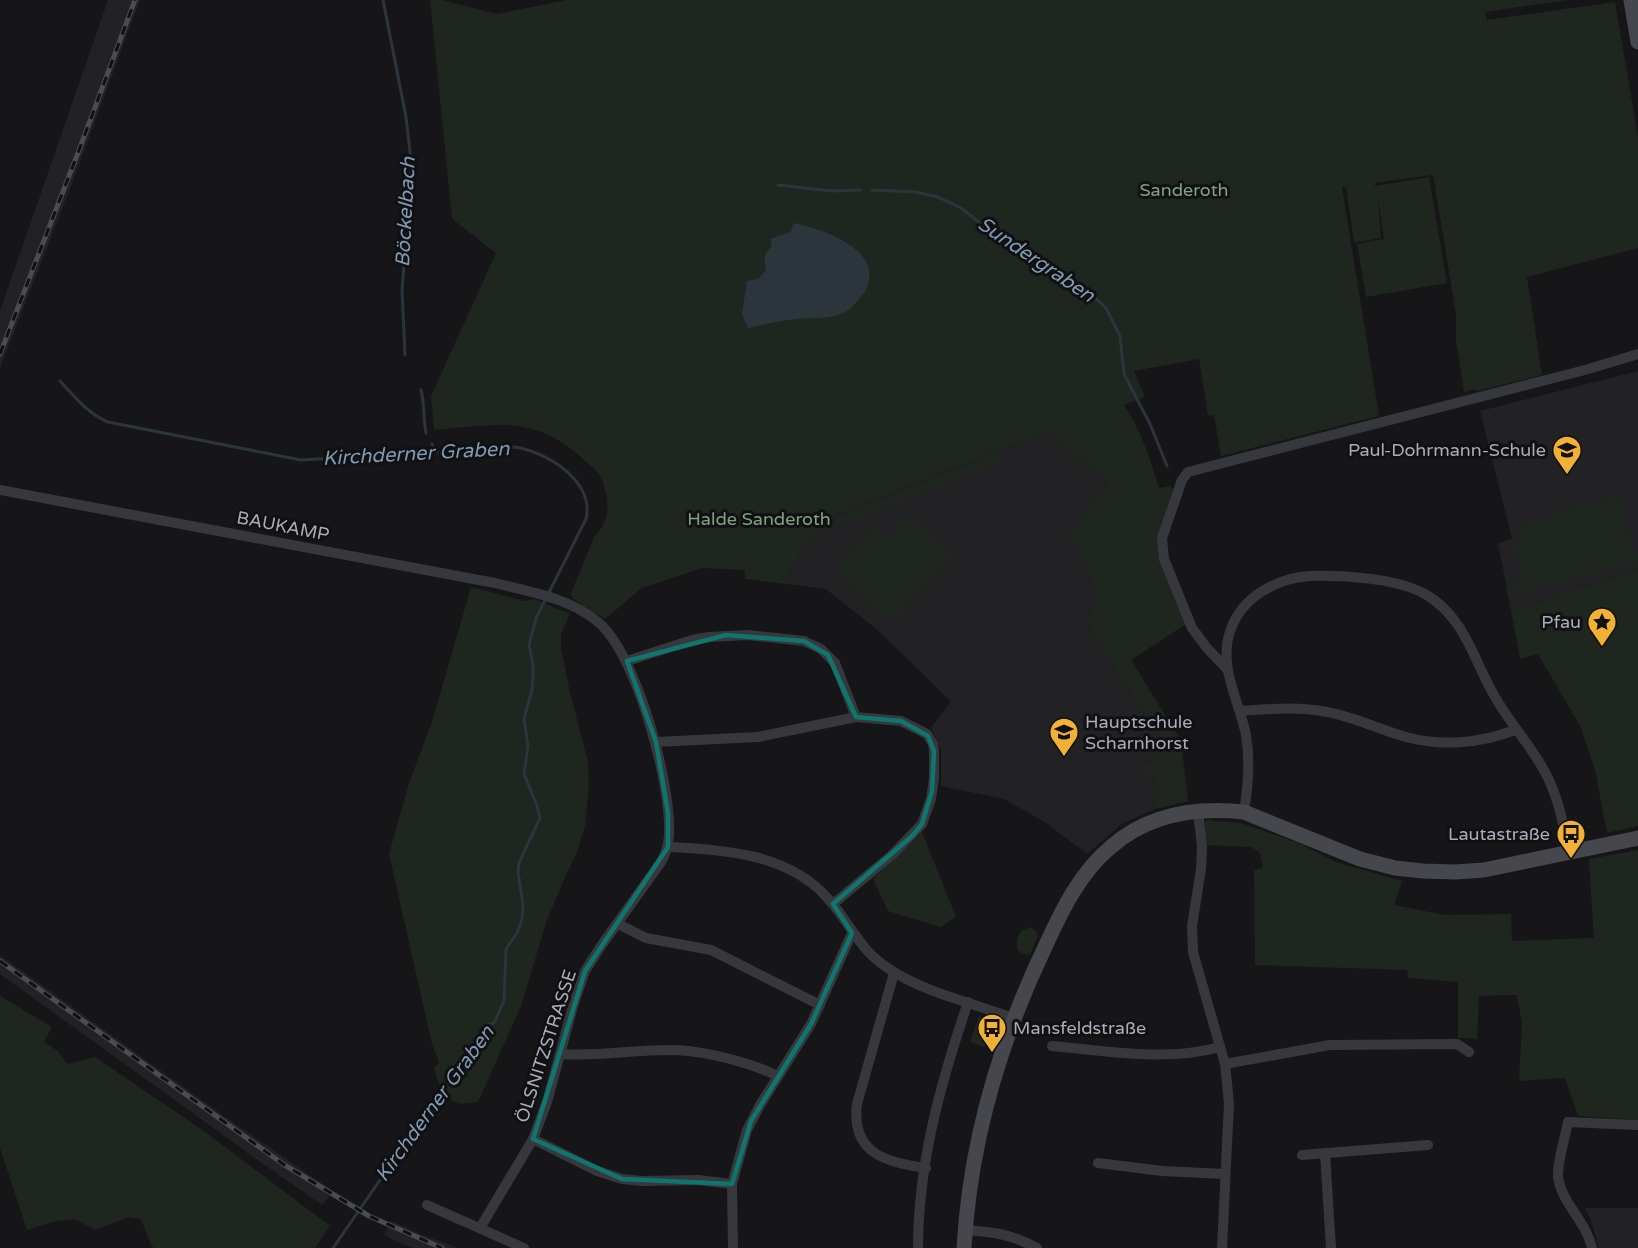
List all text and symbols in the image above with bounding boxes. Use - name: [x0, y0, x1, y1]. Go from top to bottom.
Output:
- water label: Böckelbach: [391, 155, 421, 268]
- park label: Sanderoth: [1139, 179, 1229, 201]
- water label: Sundergraben: [973, 212, 1100, 308]
- school or university icon: Paul-Dohrmann-Schule: [1551, 434, 1583, 476]
- water label: Kirchderner Graben: [322, 437, 511, 471]
- place label: Paul-Dohrmann-Schule: [1348, 439, 1546, 461]
- street label: BAUKAMP: [235, 506, 331, 546]
- park label: Halde Sanderoth: [687, 508, 831, 530]
- place icon: Pfau: [1586, 606, 1618, 648]
- place label: Pfau: [1541, 611, 1581, 633]
- place label: Hauptschule Scharnhorst: [1085, 711, 1193, 754]
- school or university icon: Hauptschule Scharnhorst: [1048, 716, 1080, 758]
- bus stop icon: Lautastraße: [1555, 818, 1587, 860]
- place label: Lautastraße: [1448, 823, 1550, 845]
- street label: ÖLSNITZSTRASSE: [511, 967, 581, 1125]
- bus stop icon: Mansfeldstraße: [976, 1012, 1008, 1054]
- place label: Mansfeldstraße: [1013, 1017, 1146, 1039]
- water label: Kirchderner Graben: [370, 1021, 500, 1187]

